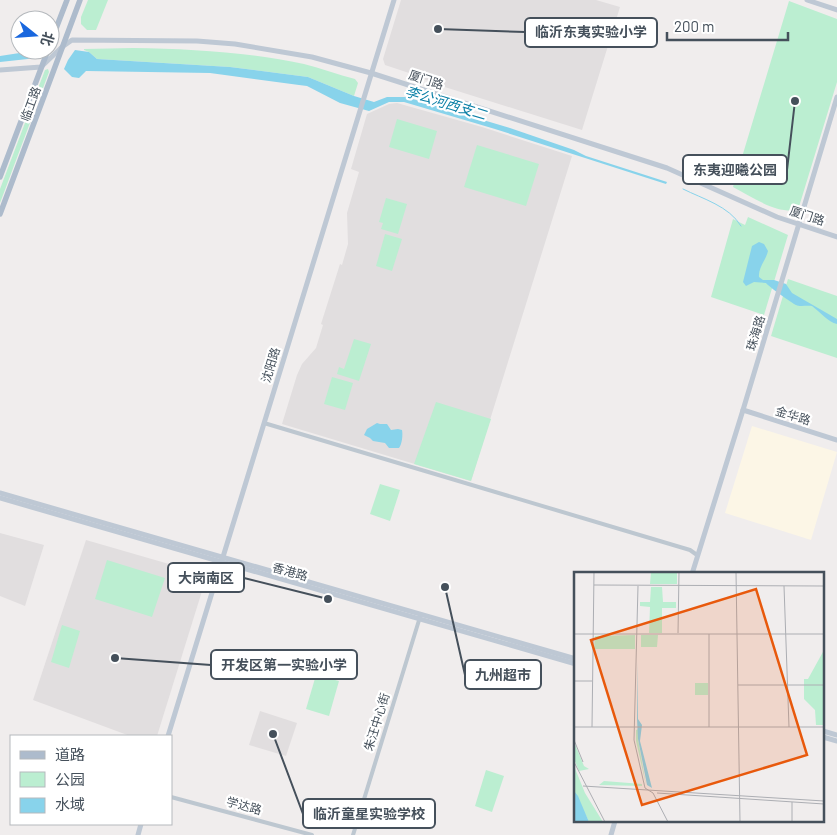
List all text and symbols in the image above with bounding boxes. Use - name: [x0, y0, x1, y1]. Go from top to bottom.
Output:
- north arrow: [10, 10, 60, 60]
- scale bar: [667, 10, 788, 42]
- text: 200 m: [674, 17, 714, 35]
- callout: 临沂东夷实验小学: [525, 18, 657, 47]
- text: 临沂东夷实验小学: [535, 23, 647, 40]
- text: 北: [38, 30, 58, 48]
- street label: 厦门路: [407, 67, 446, 91]
- water label: 李公河西支二: [403, 82, 490, 123]
- street label: 临工路: [17, 84, 43, 123]
- callout: 东夷迎曦公园: [683, 155, 787, 184]
- text: 东夷迎曦公园: [693, 161, 777, 178]
- street label: 厦门路: [788, 203, 827, 227]
- street label: 珠海路: [743, 313, 767, 352]
- street label: 沈阳路: [258, 345, 282, 384]
- street label: 金华路: [774, 403, 813, 427]
- street label: 香港路: [271, 559, 310, 583]
- callout: 大岗南区: [168, 563, 244, 592]
- text: 大岗南区: [178, 569, 234, 586]
- inset map: [574, 572, 824, 822]
- callout: 开发区第一实验小学: [211, 650, 357, 679]
- text: 开发区第一实验小学: [221, 656, 347, 673]
- callout: 九州超市: [465, 660, 541, 689]
- text: 九州超市: [475, 666, 531, 683]
- street label: 朱汪中心街: [361, 691, 392, 752]
- legend: [10, 735, 172, 825]
- text: 道路: [55, 745, 85, 763]
- text: 公园: [55, 770, 85, 788]
- street label: 学达路: [225, 794, 263, 816]
- text: 水域: [55, 795, 85, 813]
- callout: 临沂童星实验学校: [303, 799, 435, 828]
- text: 临沂童星实验学校: [313, 805, 425, 822]

